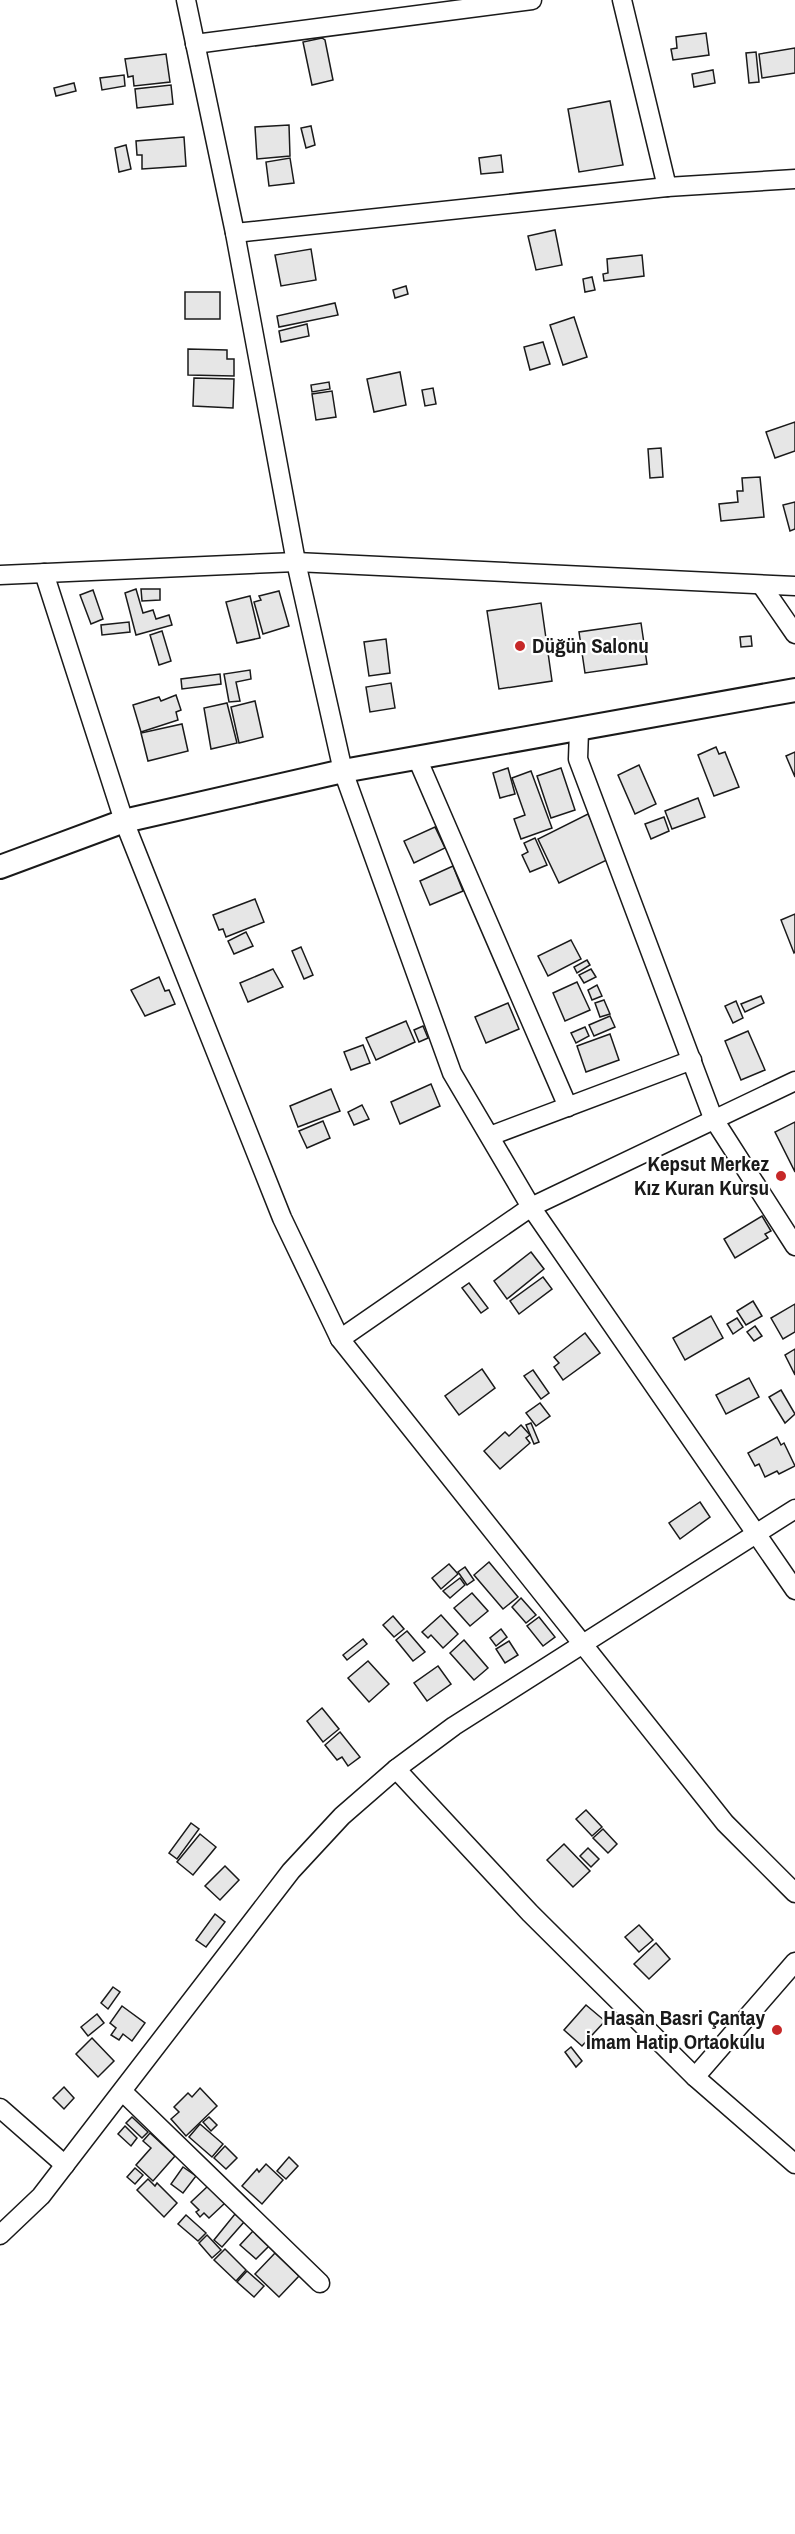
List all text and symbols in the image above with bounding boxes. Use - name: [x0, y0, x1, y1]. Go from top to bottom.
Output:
- place label: Düğün Salonu: [532, 631, 649, 660]
- marker: Düğün Salonu: [513, 639, 527, 653]
- place label: Kepsut Merkez Kız Kuran Kursu: [634, 1149, 769, 1202]
- marker: Kepsut Merkez Kız Kuran Kursu: [774, 1169, 788, 1183]
- place label: Hasan Basri Çantay İmam Hatip Ortaokulu: [586, 2003, 765, 2056]
- marker: Hasan Basri Çantay İmam Hatip Ortaokulu: [770, 2023, 784, 2037]

